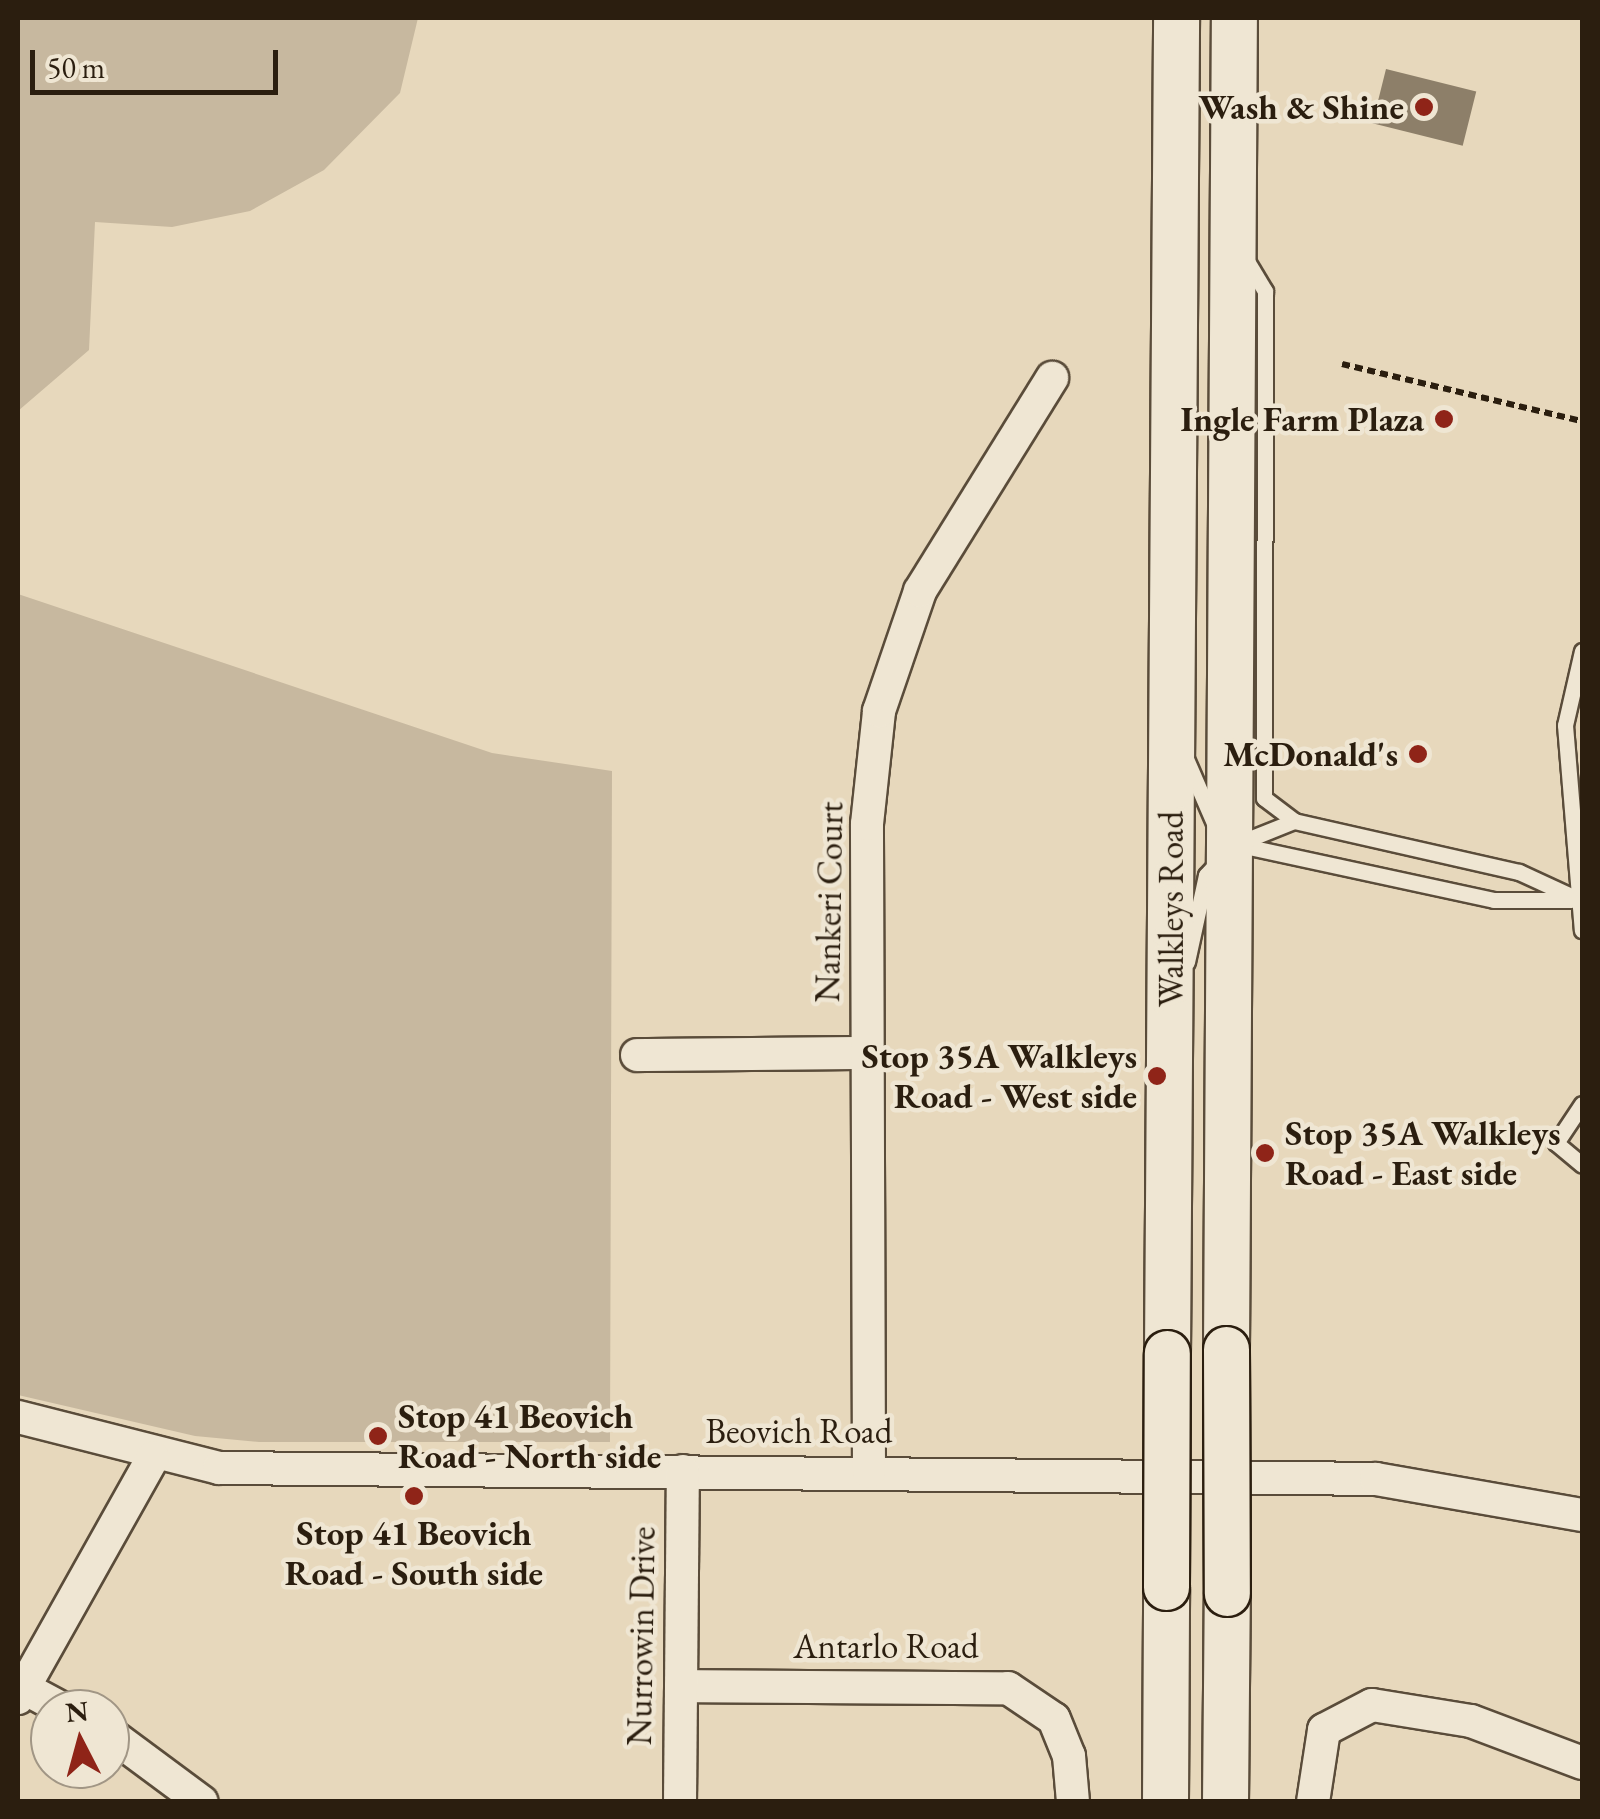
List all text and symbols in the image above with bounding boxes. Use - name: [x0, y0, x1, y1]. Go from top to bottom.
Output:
- scale bar: [35, 30, 282, 92]
- text: 50 m: [47, 48, 105, 87]
- place label: Wash & Shine: [1198, 86, 1404, 128]
- marker: Wash & Shine: [1413, 96, 1435, 118]
- place label: Ingle Farm Plaza: [1180, 398, 1424, 440]
- marker: Ingle Farm Plaza: [1433, 408, 1455, 430]
- place label: McDonald's: [1223, 733, 1398, 775]
- marker: McDonald's: [1407, 743, 1429, 765]
- street label: Nankeri Court: [806, 801, 852, 1003]
- street label: Walkleys Road: [1150, 811, 1192, 1007]
- place label: Stop 35A Walkleys Road - West side: [861, 1035, 1137, 1117]
- marker: Stop 35A Walkleys Road - West side: [1146, 1065, 1168, 1087]
- place label: Stop 35A Walkleys Road - East side: [1285, 1112, 1561, 1194]
- marker: Stop 35A Walkleys Road - East side: [1254, 1142, 1276, 1164]
- place label: Stop 41 Beovich Road - North side: [398, 1395, 661, 1477]
- street label: Beovich Road: [705, 1410, 893, 1452]
- marker: Stop 41 Beovich Road - North side: [367, 1425, 389, 1447]
- marker: Stop 41 Beovich Road - South side: [403, 1485, 425, 1507]
- place label: Stop 41 Beovich Road - South side: [285, 1512, 543, 1594]
- street label: Nurrowin Drive: [618, 1526, 664, 1746]
- street label: Antarlo Road: [793, 1625, 979, 1667]
- north arrow: [30, 1689, 130, 1789]
- text: N: [64, 1692, 90, 1730]

